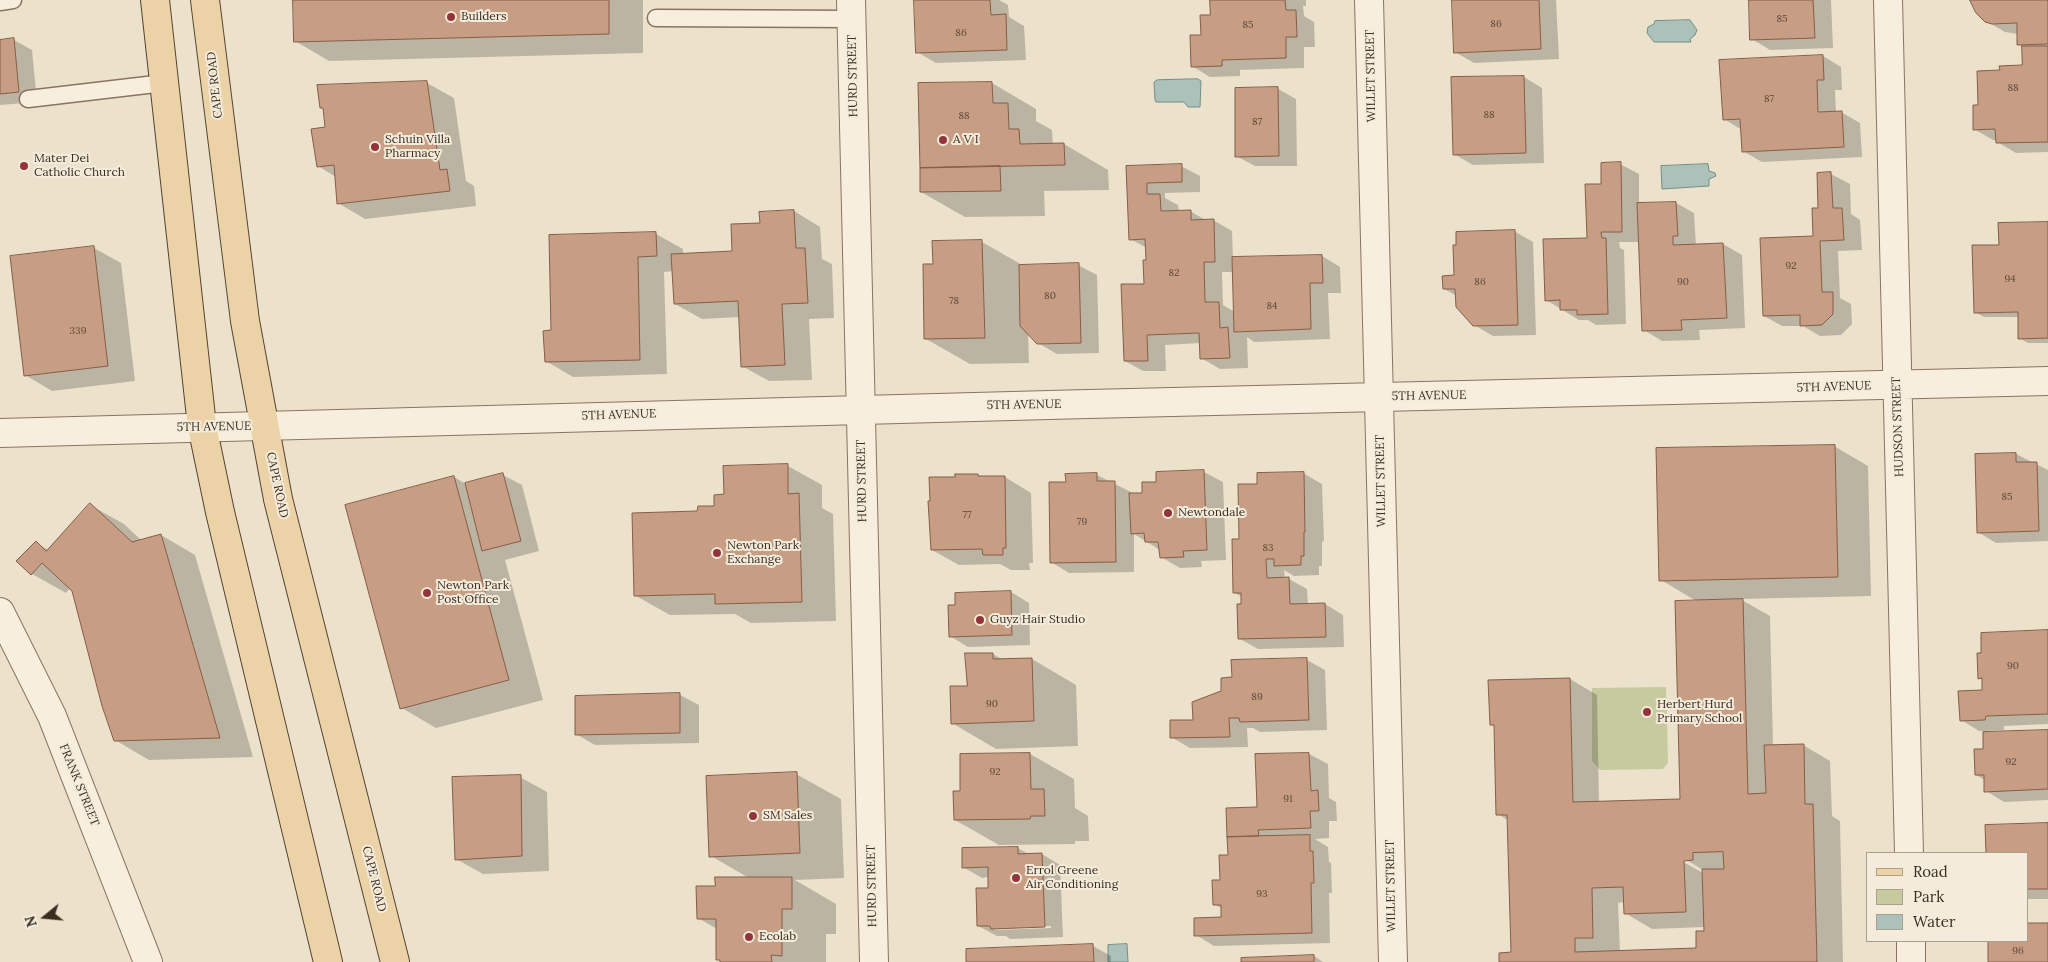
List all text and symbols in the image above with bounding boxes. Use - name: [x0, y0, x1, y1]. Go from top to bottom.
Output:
- place label: Builders: [461, 10, 507, 24]
- marker: Builders: [445, 11, 457, 23]
- house number: 85: [1776, 13, 1788, 25]
- house number: 86: [1490, 18, 1502, 30]
- house number: 85: [1242, 19, 1254, 31]
- house number: 86: [955, 27, 967, 39]
- street label: WILLET STREET: [1363, 30, 1379, 122]
- street label: HURD STREET: [845, 35, 861, 117]
- street label: CAPE ROAD: [204, 51, 226, 119]
- house number: 88: [2007, 82, 2019, 94]
- house number: 87: [1764, 93, 1774, 105]
- house number: 88: [1483, 109, 1495, 121]
- house number: 88: [958, 110, 970, 122]
- house number: 87: [1252, 116, 1262, 128]
- place label: Schuin Villa Pharmacy: [385, 133, 450, 161]
- place label: A V I: [953, 133, 979, 147]
- marker: A V I: [937, 134, 949, 146]
- marker: Schuin Villa Pharmacy: [369, 141, 381, 153]
- place label: Mater Dei Catholic Church: [34, 152, 125, 180]
- marker: Mater Dei Catholic Church: [18, 160, 30, 172]
- house number: 92: [1785, 260, 1797, 272]
- house number: 82: [1169, 267, 1179, 279]
- house number: 94: [2004, 273, 2016, 285]
- house number: 86: [1474, 276, 1486, 288]
- house number: 90: [1677, 276, 1689, 288]
- house number: 80: [1044, 290, 1056, 302]
- house number: 78: [949, 295, 959, 307]
- house number: 84: [1266, 300, 1278, 312]
- house number: 339: [70, 325, 86, 337]
- street label: HUDSON STREET: [1889, 377, 1907, 477]
- street label: 5TH AVENUE: [1796, 379, 1872, 395]
- street label: 5TH AVENUE: [1392, 388, 1466, 404]
- street label: 5TH AVENUE: [987, 397, 1061, 413]
- street label: 5TH AVENUE: [581, 407, 657, 423]
- street label: 5TH AVENUE: [177, 419, 251, 435]
- street label: WILLET STREET: [1373, 435, 1389, 527]
- street label: HURD STREET: [854, 440, 870, 522]
- street label: CAPE ROAD: [263, 451, 291, 519]
- house number: 85: [2001, 491, 2013, 503]
- place label: Newtondale: [1178, 506, 1245, 520]
- marker: Newtondale: [1162, 507, 1174, 519]
- house number: 77: [962, 509, 972, 521]
- house number: 79: [1077, 516, 1087, 528]
- place label: Newton Park Exchange: [727, 539, 799, 567]
- house number: 83: [1262, 542, 1274, 554]
- marker: Newton Park Exchange: [711, 547, 723, 559]
- place label: Newton Park Post Office: [437, 579, 509, 607]
- marker: Newton Park Post Office: [421, 587, 433, 599]
- place label: Guyz Hair Studio: [990, 613, 1085, 627]
- marker: Guyz Hair Studio: [974, 614, 986, 626]
- house number: 90: [2007, 660, 2019, 672]
- house number: 89: [1251, 691, 1263, 703]
- house number: 90: [986, 698, 998, 710]
- place label: Herbert Hurd Primary School: [1657, 698, 1742, 726]
- marker: Herbert Hurd Primary School: [1641, 706, 1653, 718]
- street label: FRANK STREET: [56, 742, 102, 828]
- house number: 92: [2005, 756, 2017, 768]
- house number: 92: [989, 766, 1001, 778]
- house number: 91: [1283, 793, 1293, 805]
- place label: SM Sales: [763, 809, 812, 823]
- marker: SM Sales: [747, 810, 759, 822]
- street label: WILLET STREET: [1383, 840, 1399, 932]
- street label: CAPE ROAD: [359, 845, 389, 913]
- street label: HURD STREET: [864, 845, 880, 927]
- legend: [1866, 852, 2028, 942]
- text: Road: [1913, 862, 1948, 881]
- place label: Errol Greene Air Conditioning: [1026, 864, 1118, 892]
- marker: Errol Greene Air Conditioning: [1010, 872, 1022, 884]
- text: Park: [1913, 887, 1944, 906]
- house number: 93: [1256, 888, 1268, 900]
- north arrow: [20, 892, 70, 942]
- text: Water: [1913, 912, 1955, 931]
- text: N: [20, 914, 41, 929]
- place label: Ecolab: [759, 930, 796, 944]
- marker: Ecolab: [743, 931, 755, 943]
- house number: 96: [2012, 945, 2024, 957]

